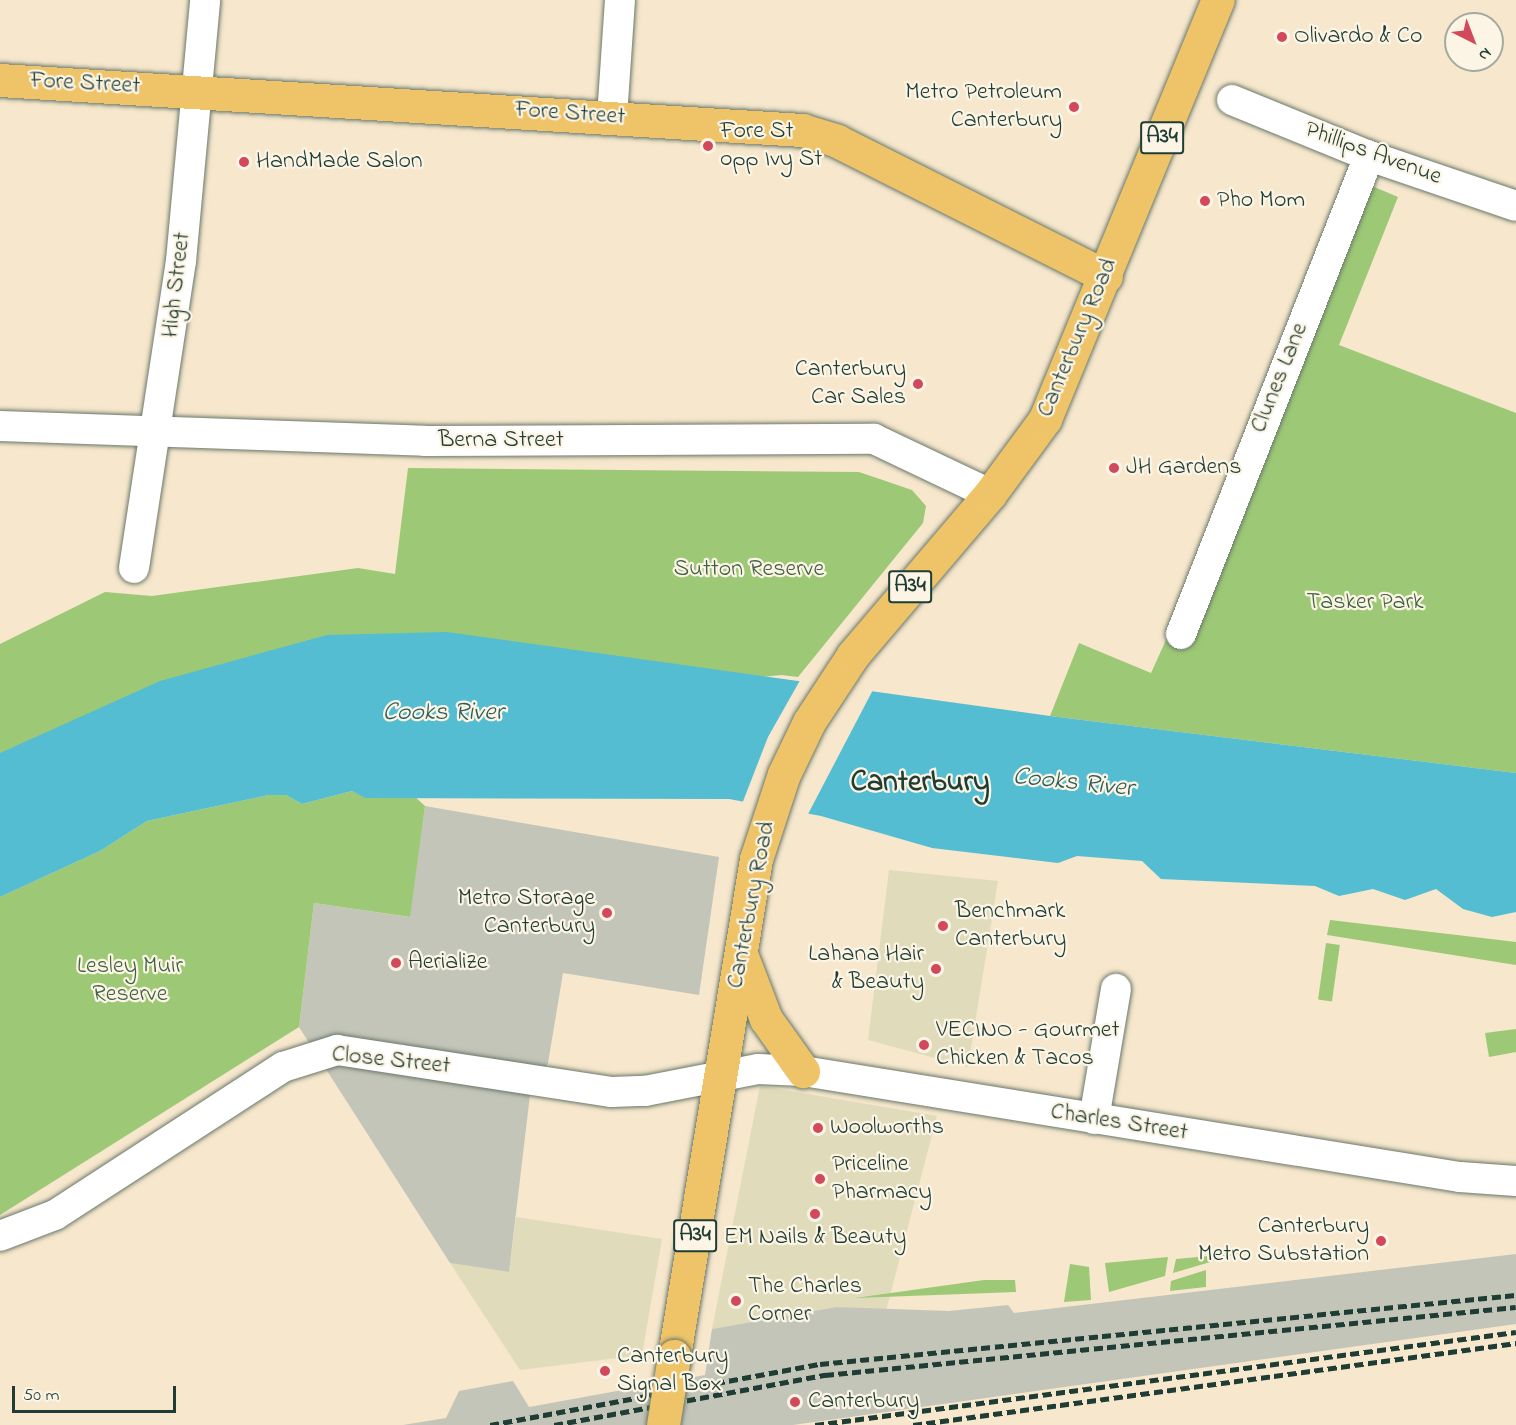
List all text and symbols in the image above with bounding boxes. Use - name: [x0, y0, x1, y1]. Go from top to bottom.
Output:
- north arrow: [1444, 12, 1504, 72]
- place label: Olivardo & Co: [1294, 23, 1422, 51]
- marker: Olivardo & Co: [1275, 30, 1289, 44]
- text: N: [1473, 41, 1497, 66]
- street label: Fore Street: [29, 67, 141, 101]
- place label: Metro Petroleum Canterbury: [905, 79, 1062, 135]
- street label: Fore Street: [514, 96, 626, 132]
- marker: Metro Petroleum Canterbury: [1067, 100, 1081, 114]
- street label: Phillips Avenue: [1301, 116, 1445, 192]
- place label: Fore St opp Ivy St: [720, 118, 822, 174]
- road number: A34: [1140, 119, 1184, 157]
- marker: Fore St opp Ivy St: [701, 139, 715, 153]
- place label: HandMade Salon: [256, 148, 423, 176]
- marker: HandMade Salon: [237, 155, 251, 169]
- place label: Pho Mom: [1217, 187, 1305, 215]
- marker: Pho Mom: [1198, 194, 1212, 208]
- street label: High Street: [156, 231, 198, 339]
- street label: Canterbury Road: [1032, 254, 1124, 422]
- street label: Clunes Lane: [1245, 319, 1315, 437]
- place label: Canterbury Car Sales: [795, 356, 906, 412]
- marker: Canterbury Car Sales: [911, 377, 925, 391]
- street label: Berna Street: [438, 427, 564, 455]
- place label: JH Gardens: [1126, 454, 1241, 482]
- marker: JH Gardens: [1107, 461, 1121, 475]
- park label: Sutton Reserve: [674, 556, 824, 584]
- road number: A34: [888, 568, 932, 606]
- park label: Tasker Park: [1307, 589, 1423, 617]
- water label: Cooks River: [382, 698, 504, 730]
- water label: Cooks River: [1011, 762, 1135, 806]
- district label: Canterbury: [850, 765, 990, 801]
- street label: Canterbury Road: [722, 819, 782, 991]
- place label: Metro Storage Canterbury: [458, 885, 595, 941]
- place label: Benchmark Canterbury: [955, 898, 1066, 954]
- marker: Metro Storage Canterbury: [600, 906, 614, 920]
- marker: Benchmark Canterbury: [936, 919, 950, 933]
- place label: Lahana Hair & Beauty: [808, 941, 924, 997]
- place label: Aerialize: [408, 949, 487, 977]
- park label: Lesley Muir Reserve: [77, 953, 183, 1009]
- marker: Aerialize: [389, 956, 403, 970]
- marker: Lahana Hair & Beauty: [929, 962, 943, 976]
- place label: VECINO - Gourmet Chicken & Tacos: [936, 1017, 1120, 1073]
- marker: VECINO - Gourmet Chicken & Tacos: [917, 1038, 931, 1052]
- street label: Close Street: [330, 1040, 452, 1082]
- street label: Charles Street: [1048, 1098, 1190, 1148]
- place label: Woolworths: [830, 1114, 944, 1142]
- marker: Woolworths: [811, 1121, 825, 1135]
- place label: Priceline Pharmacy: [832, 1151, 932, 1207]
- marker: Priceline Pharmacy: [813, 1172, 827, 1186]
- marker: EM Nails & Beauty: [808, 1207, 822, 1221]
- place label: Canterbury Metro Substation: [1198, 1213, 1369, 1269]
- road number: A34: [672, 1217, 718, 1255]
- place label: EM Nails & Beauty: [724, 1224, 906, 1252]
- marker: Canterbury Metro Substation: [1374, 1234, 1388, 1248]
- place label: The Charles Corner: [748, 1273, 862, 1329]
- marker: The Charles Corner: [729, 1294, 743, 1308]
- place label: Canterbury Signal Box: [617, 1343, 728, 1399]
- marker: Canterbury Signal Box: [598, 1364, 612, 1378]
- scale bar: [15, 1374, 178, 1412]
- text: 50 m: [23, 1383, 60, 1409]
- place label: Canterbury: [808, 1388, 919, 1416]
- marker: Canterbury: [786, 1393, 804, 1411]

